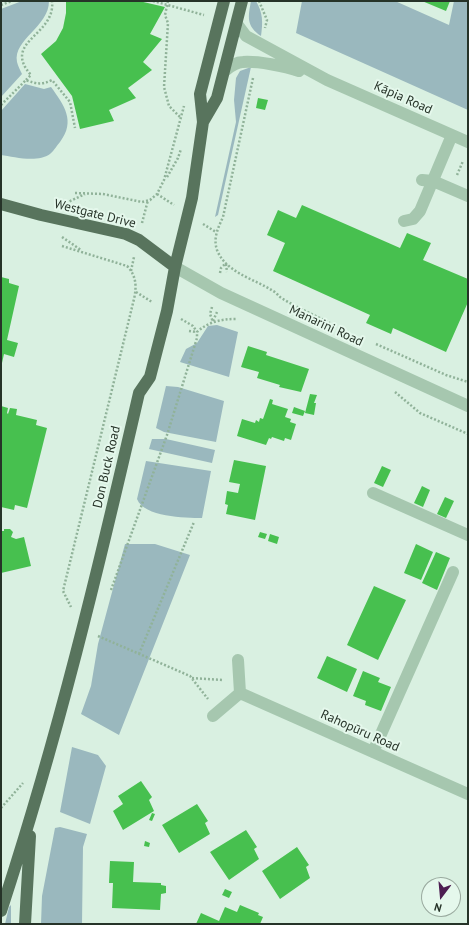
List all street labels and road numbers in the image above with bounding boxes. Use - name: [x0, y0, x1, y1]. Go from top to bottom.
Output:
- street label: Kāpia Road: [371, 78, 435, 118]
- street label: Westgate Drive: [53, 196, 137, 232]
- street label: Manarini Road: [287, 302, 365, 350]
- street label: Don Buck Road: [90, 424, 124, 510]
- street label: Rahopūru Road: [318, 707, 402, 755]

